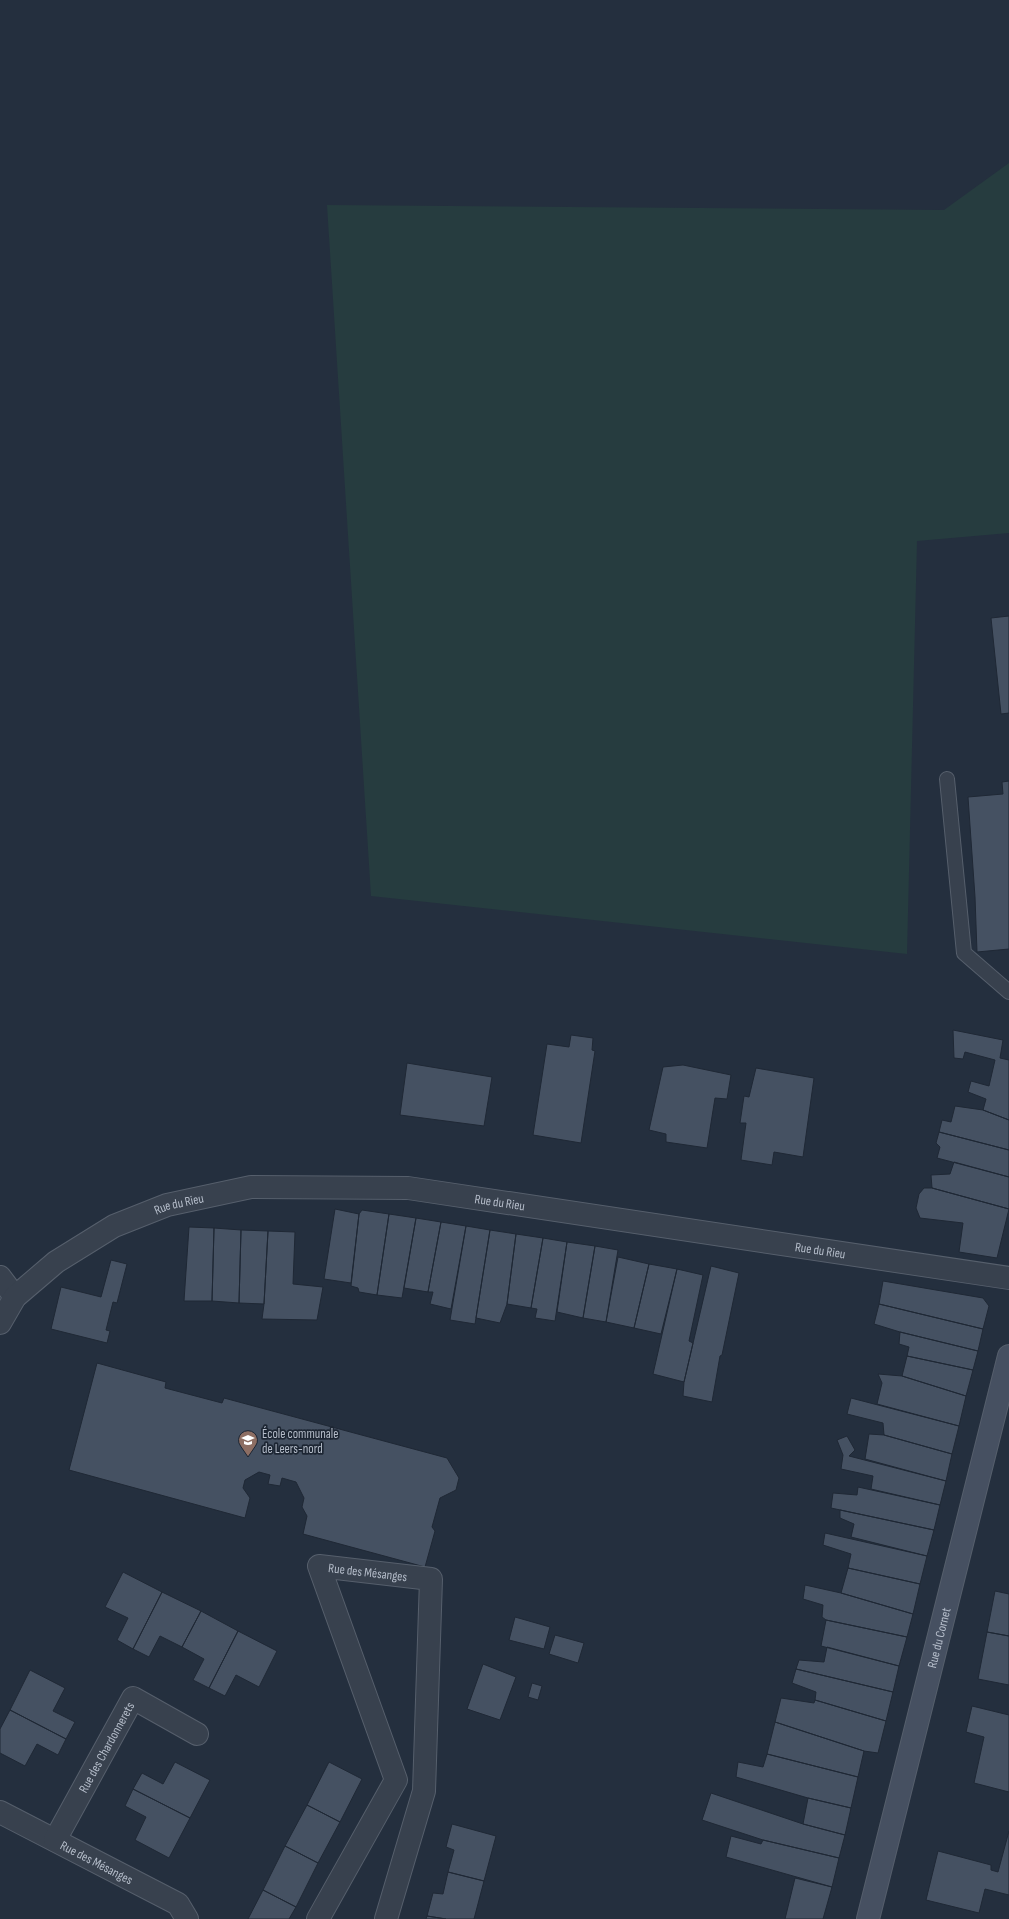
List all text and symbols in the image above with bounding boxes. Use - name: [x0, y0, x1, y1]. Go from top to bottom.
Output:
- street label: Rue du Rieu: [152, 1190, 205, 1218]
- street label: Rue du Rieu: [473, 1191, 526, 1214]
- street label: Rue du Rieu: [794, 1239, 846, 1262]
- place label: École communale de Leers-nord: [262, 1426, 338, 1457]
- school or university icon: École communale de Leers-nord: [237, 1429, 259, 1457]
- street label: Rue des Mésanges: [327, 1560, 408, 1585]
- street label: Rue du Cornet: [924, 1606, 955, 1670]
- street label: Rue des Chardonnerets: [76, 1699, 138, 1796]
- street label: Rue des Mésanges: [57, 1838, 136, 1888]

